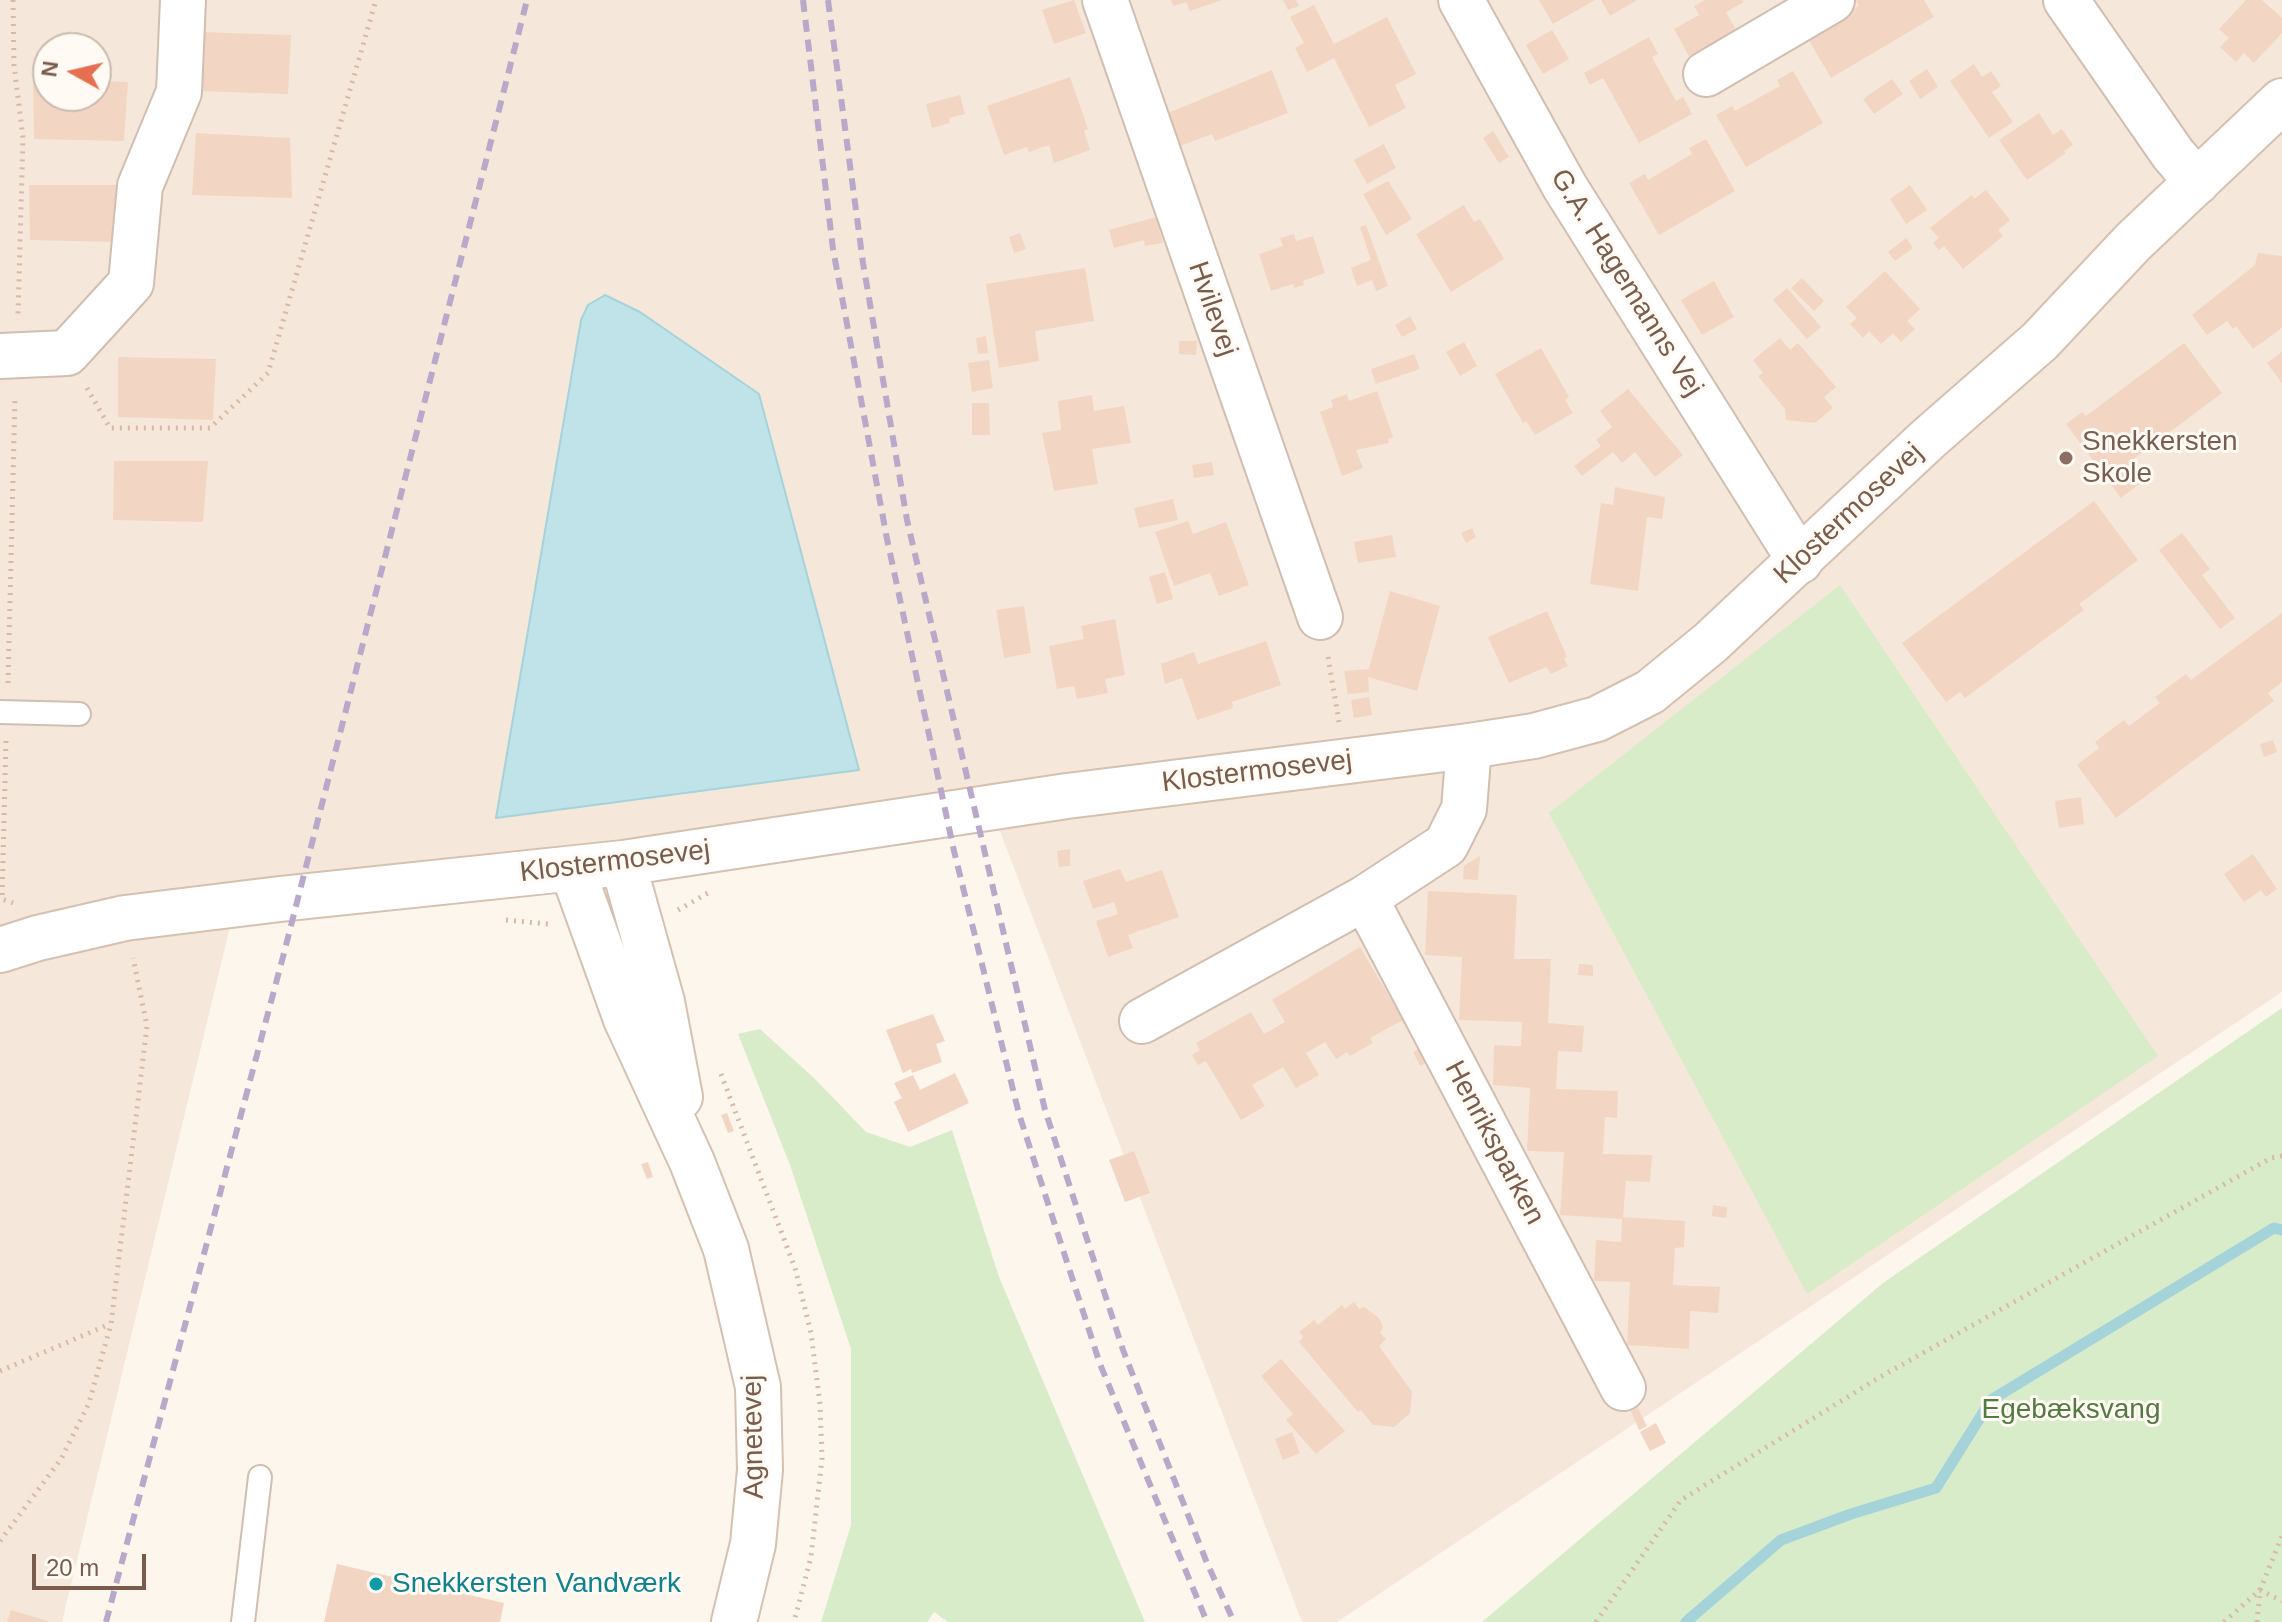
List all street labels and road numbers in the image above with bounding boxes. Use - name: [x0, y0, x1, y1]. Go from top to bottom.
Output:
- street label: G.A. Hagemanns Vej: [1542, 163, 1710, 403]
- street label: Hvilevej: [1180, 257, 1244, 361]
- street label: Klostermosevej: [1768, 436, 1930, 592]
- street label: Klostermosevej: [1160, 744, 1354, 800]
- street label: Klostermosevej: [518, 834, 712, 890]
- street label: Henriksparken: [1437, 1055, 1551, 1231]
- street label: Agnetevej: [736, 1374, 772, 1500]

